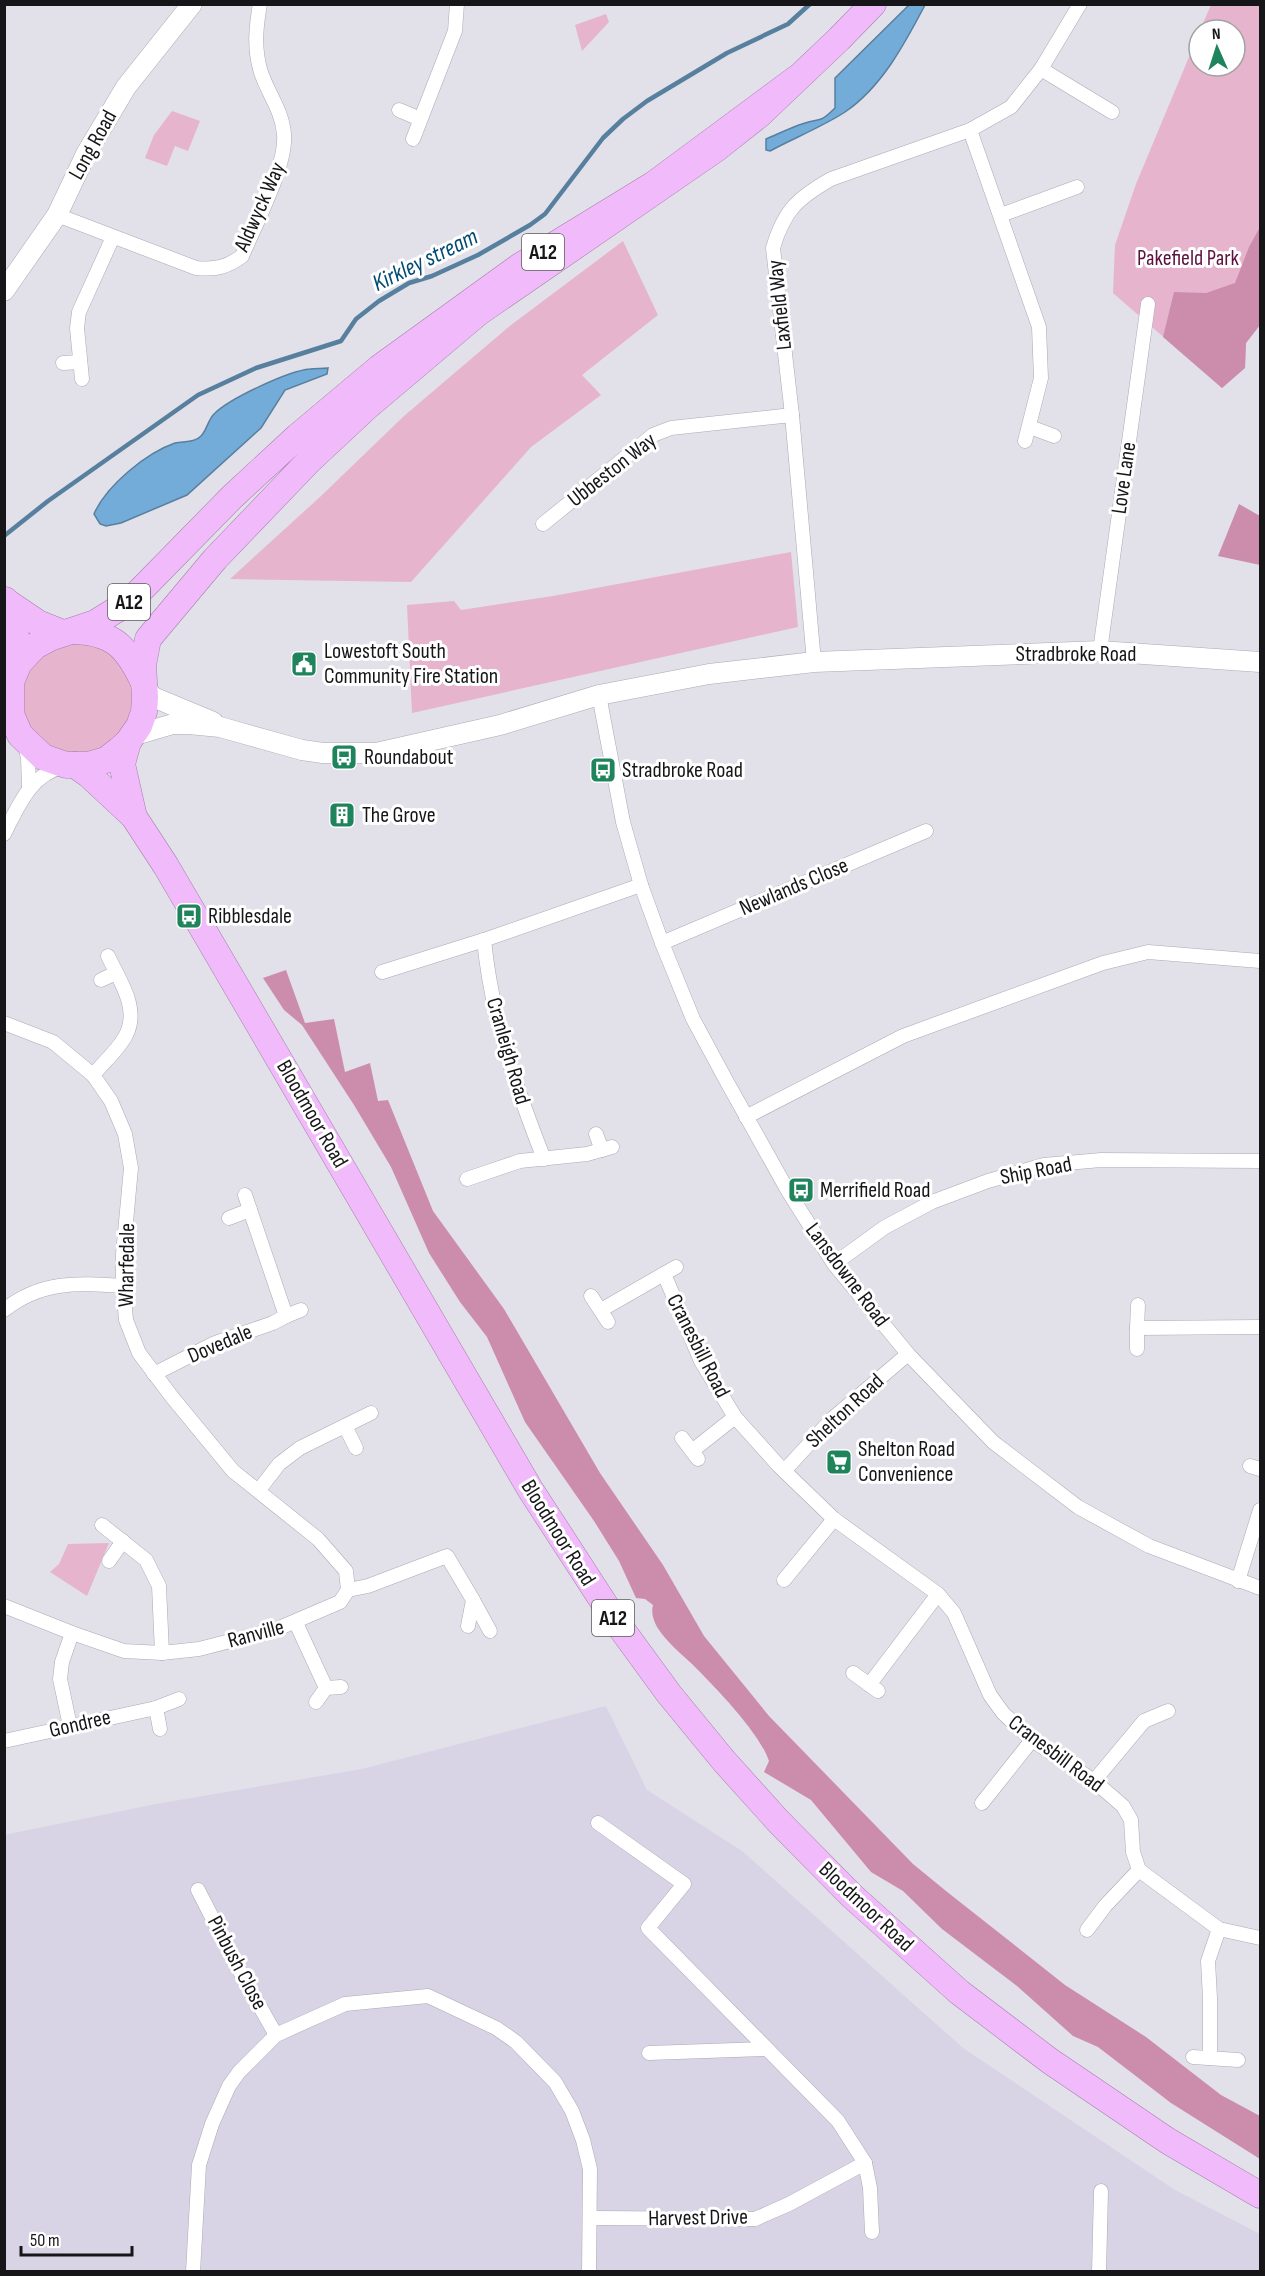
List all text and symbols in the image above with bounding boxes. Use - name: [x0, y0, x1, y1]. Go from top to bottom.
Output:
- north arrow: [1187, 18, 1247, 78]
- text: N: [1212, 25, 1221, 44]
- street label: Long Road: [63, 105, 123, 185]
- street label: Aldwyck Way: [228, 158, 292, 257]
- water label: Kirkley stream: [368, 222, 482, 298]
- road number: A12: [522, 234, 564, 270]
- park label: Pakefield Park: [1137, 245, 1239, 272]
- street label: Laxfield Way: [762, 258, 798, 351]
- street label: Ubbeston Way: [562, 427, 662, 513]
- street label: Love Lane: [1106, 440, 1142, 516]
- road number: A12: [108, 584, 150, 620]
- place label: Lowestoft South Community Fire Station: [324, 638, 498, 690]
- street label: Stradbroke Road: [1015, 641, 1137, 668]
- public building icon: Lowestoft South Community Fire Station: [289, 649, 319, 679]
- bus stop icon: Roundabout: [329, 742, 359, 772]
- place label: Roundabout: [364, 744, 454, 771]
- bus stop icon: Stradbroke Road: [588, 755, 618, 785]
- place label: Stradbroke Road: [622, 757, 743, 784]
- building icon: The Grove: [327, 800, 357, 830]
- place label: The Grove: [362, 802, 436, 829]
- street label: Newlands Close: [736, 852, 852, 922]
- bus stop icon: Ribblesdale: [174, 901, 204, 931]
- place label: Ribblesdale: [208, 903, 292, 930]
- street label: Cranleigh Road: [480, 994, 536, 1108]
- street label: Bloodmoor Road: [270, 1055, 354, 1173]
- street label: Ship Road: [998, 1151, 1074, 1191]
- bus stop icon: Merrifield Road: [786, 1175, 816, 1205]
- place label: Merrifield Road: [820, 1177, 931, 1204]
- street label: Lansdowne Road: [799, 1218, 895, 1332]
- street label: Wharfedale: [113, 1223, 141, 1307]
- street label: Cranesbill Road: [660, 1290, 736, 1402]
- street label: Dovedale: [184, 1318, 256, 1370]
- street label: Shelton Road: [800, 1368, 890, 1454]
- place label: Shelton Road Convenience: [858, 1436, 955, 1488]
- supermarket icon: Shelton Road Convenience: [824, 1447, 854, 1477]
- street label: Bloodmoor Road: [515, 1475, 601, 1591]
- road number: A12: [592, 1600, 634, 1636]
- street label: Ranville: [225, 1614, 287, 1654]
- street label: Gondree: [47, 1704, 113, 1744]
- street label: Cranesbill Road: [1003, 1709, 1109, 1799]
- street label: Bloodmoor Road: [813, 1856, 919, 1958]
- street label: Pinbush Close: [201, 1911, 273, 2015]
- street label: Harvest Drive: [648, 2204, 748, 2232]
- scale bar: [21, 2219, 132, 2257]
- text: 50 m: [30, 2230, 60, 2251]

